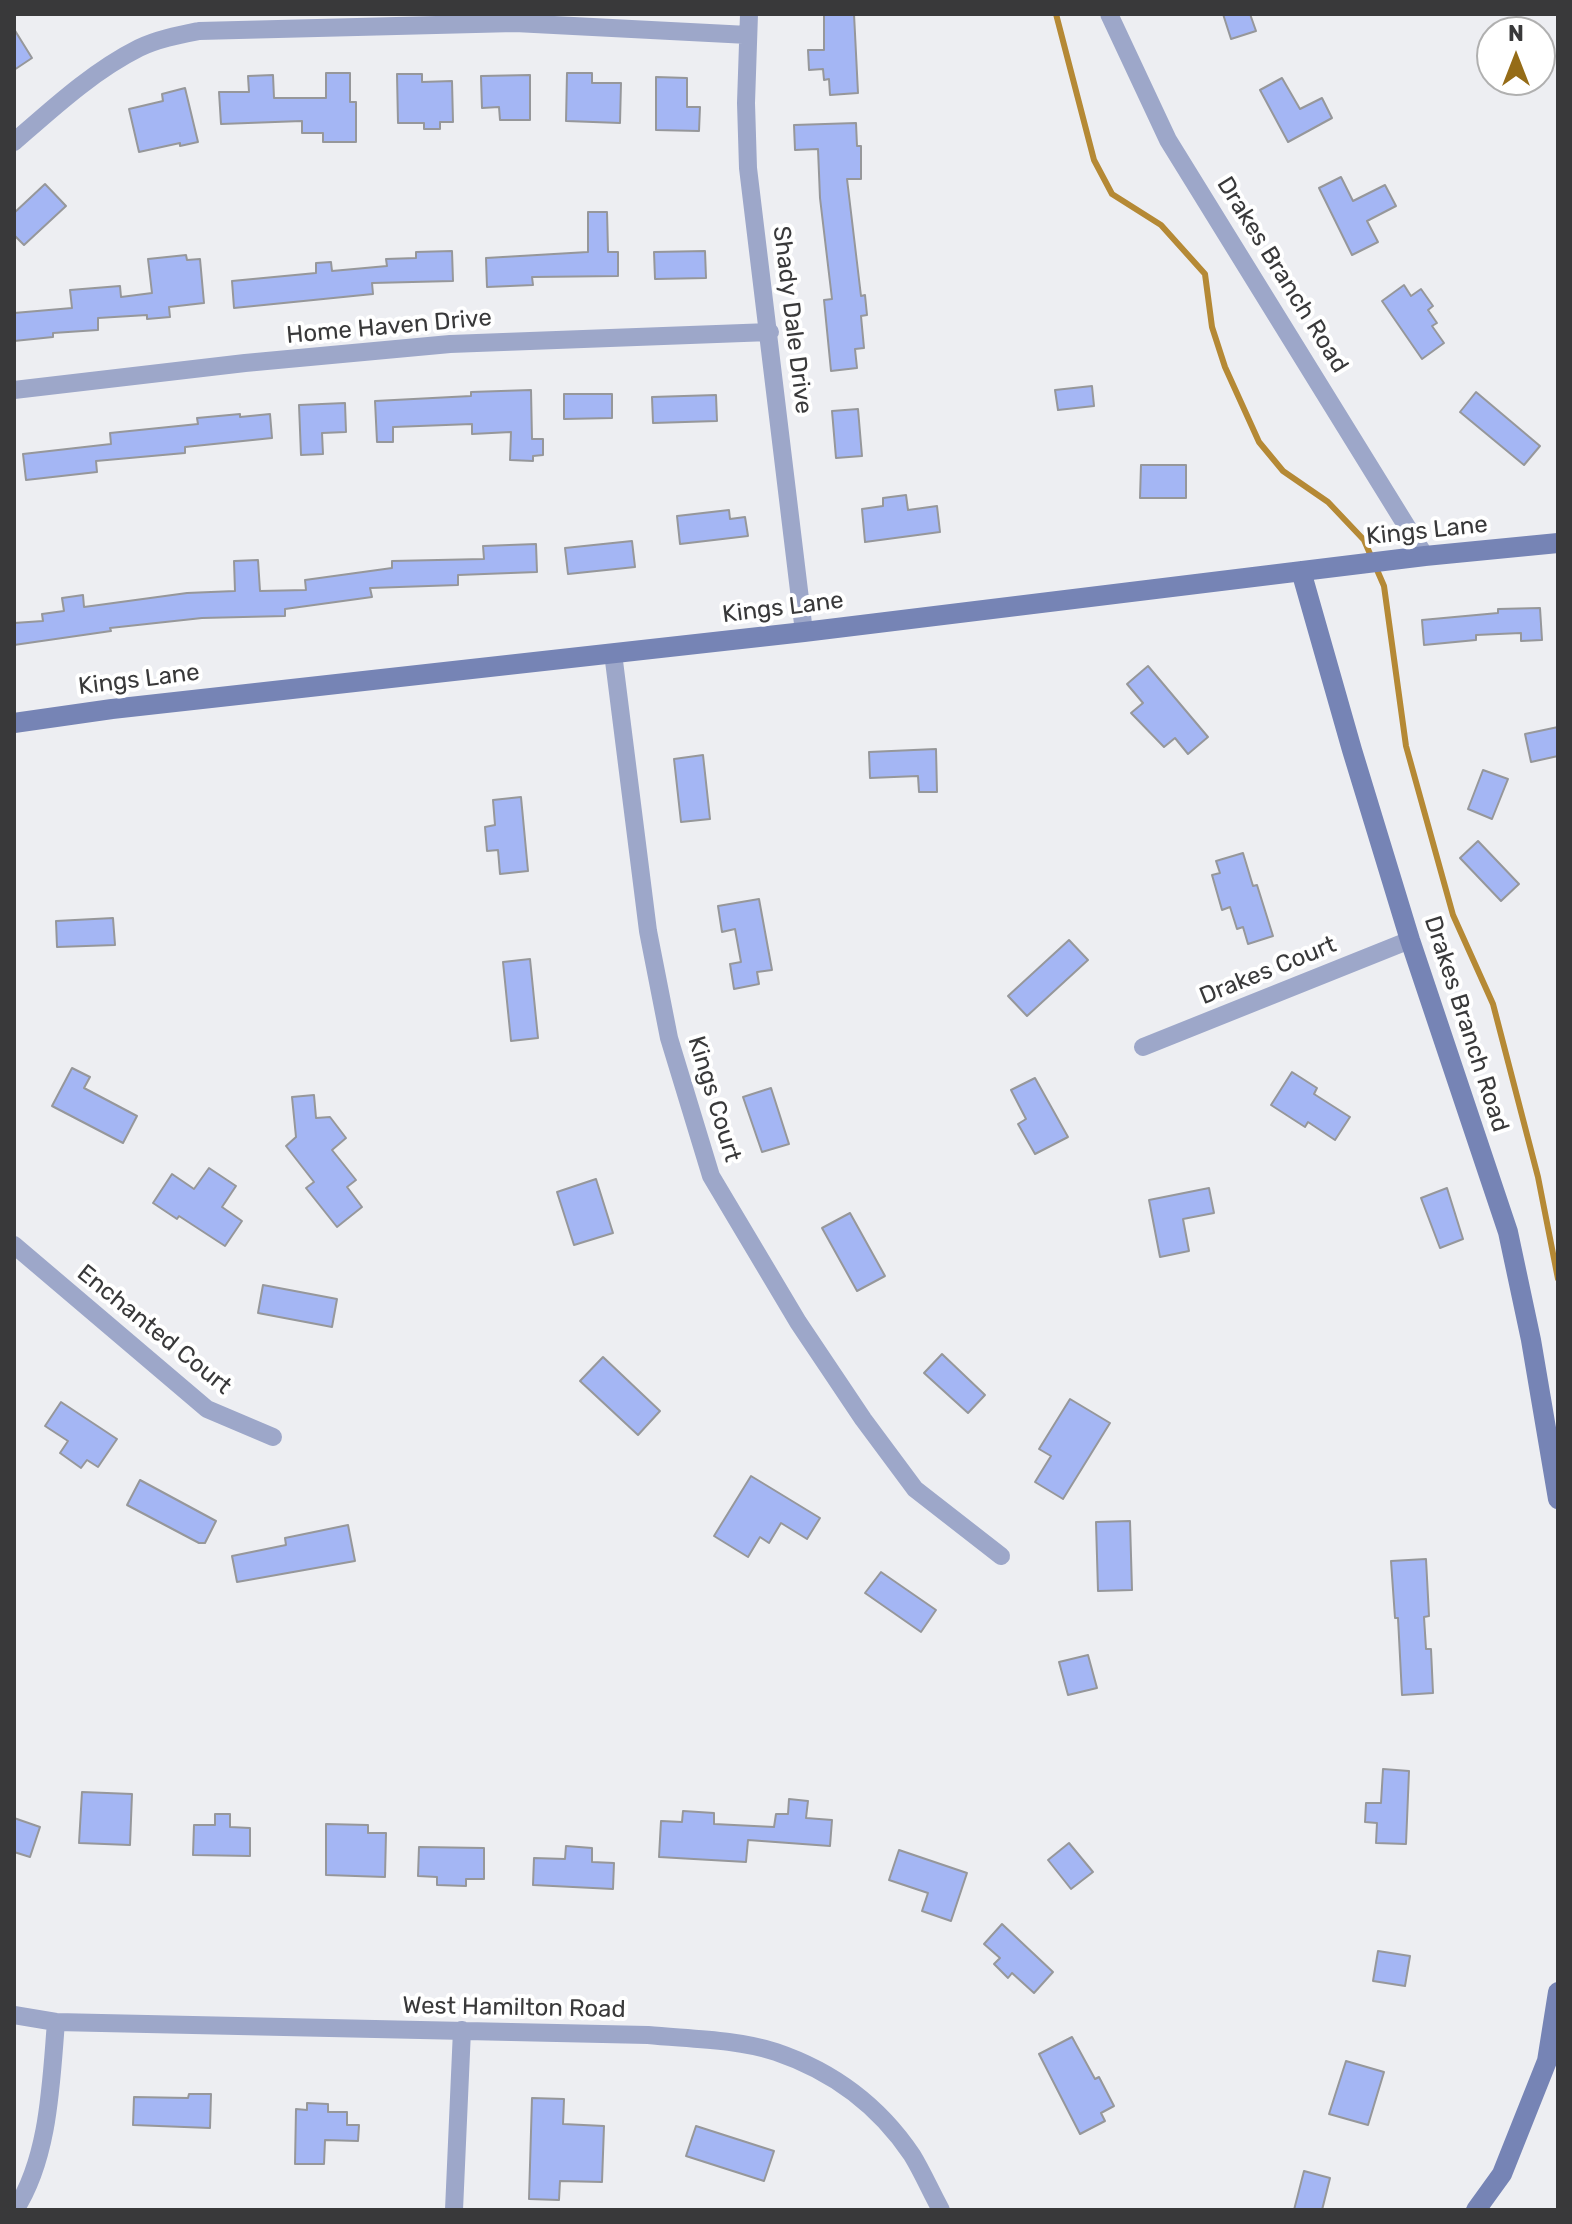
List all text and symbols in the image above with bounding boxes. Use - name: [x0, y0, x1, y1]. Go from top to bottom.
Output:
- north arrow: [1476, 16, 1556, 96]
- text: N: [1508, 20, 1524, 47]
- street label: Drakes Branch Road: [1210, 172, 1354, 378]
- street label: Shady Dale Drive: [766, 225, 818, 415]
- street label: Home Haven Drive: [285, 304, 493, 350]
- street label: Kings Lane: [1365, 510, 1489, 552]
- street label: Kings Lane: [721, 586, 845, 630]
- street label: Kings Lane: [77, 658, 201, 702]
- street label: Drakes Branch Road: [1417, 912, 1515, 1136]
- street label: Drakes Court: [1195, 931, 1341, 1011]
- street label: Kings Court: [681, 1033, 747, 1165]
- street label: Enchanted Court: [71, 1259, 237, 1401]
- street label: West Hamilton Road: [402, 1992, 626, 2024]

